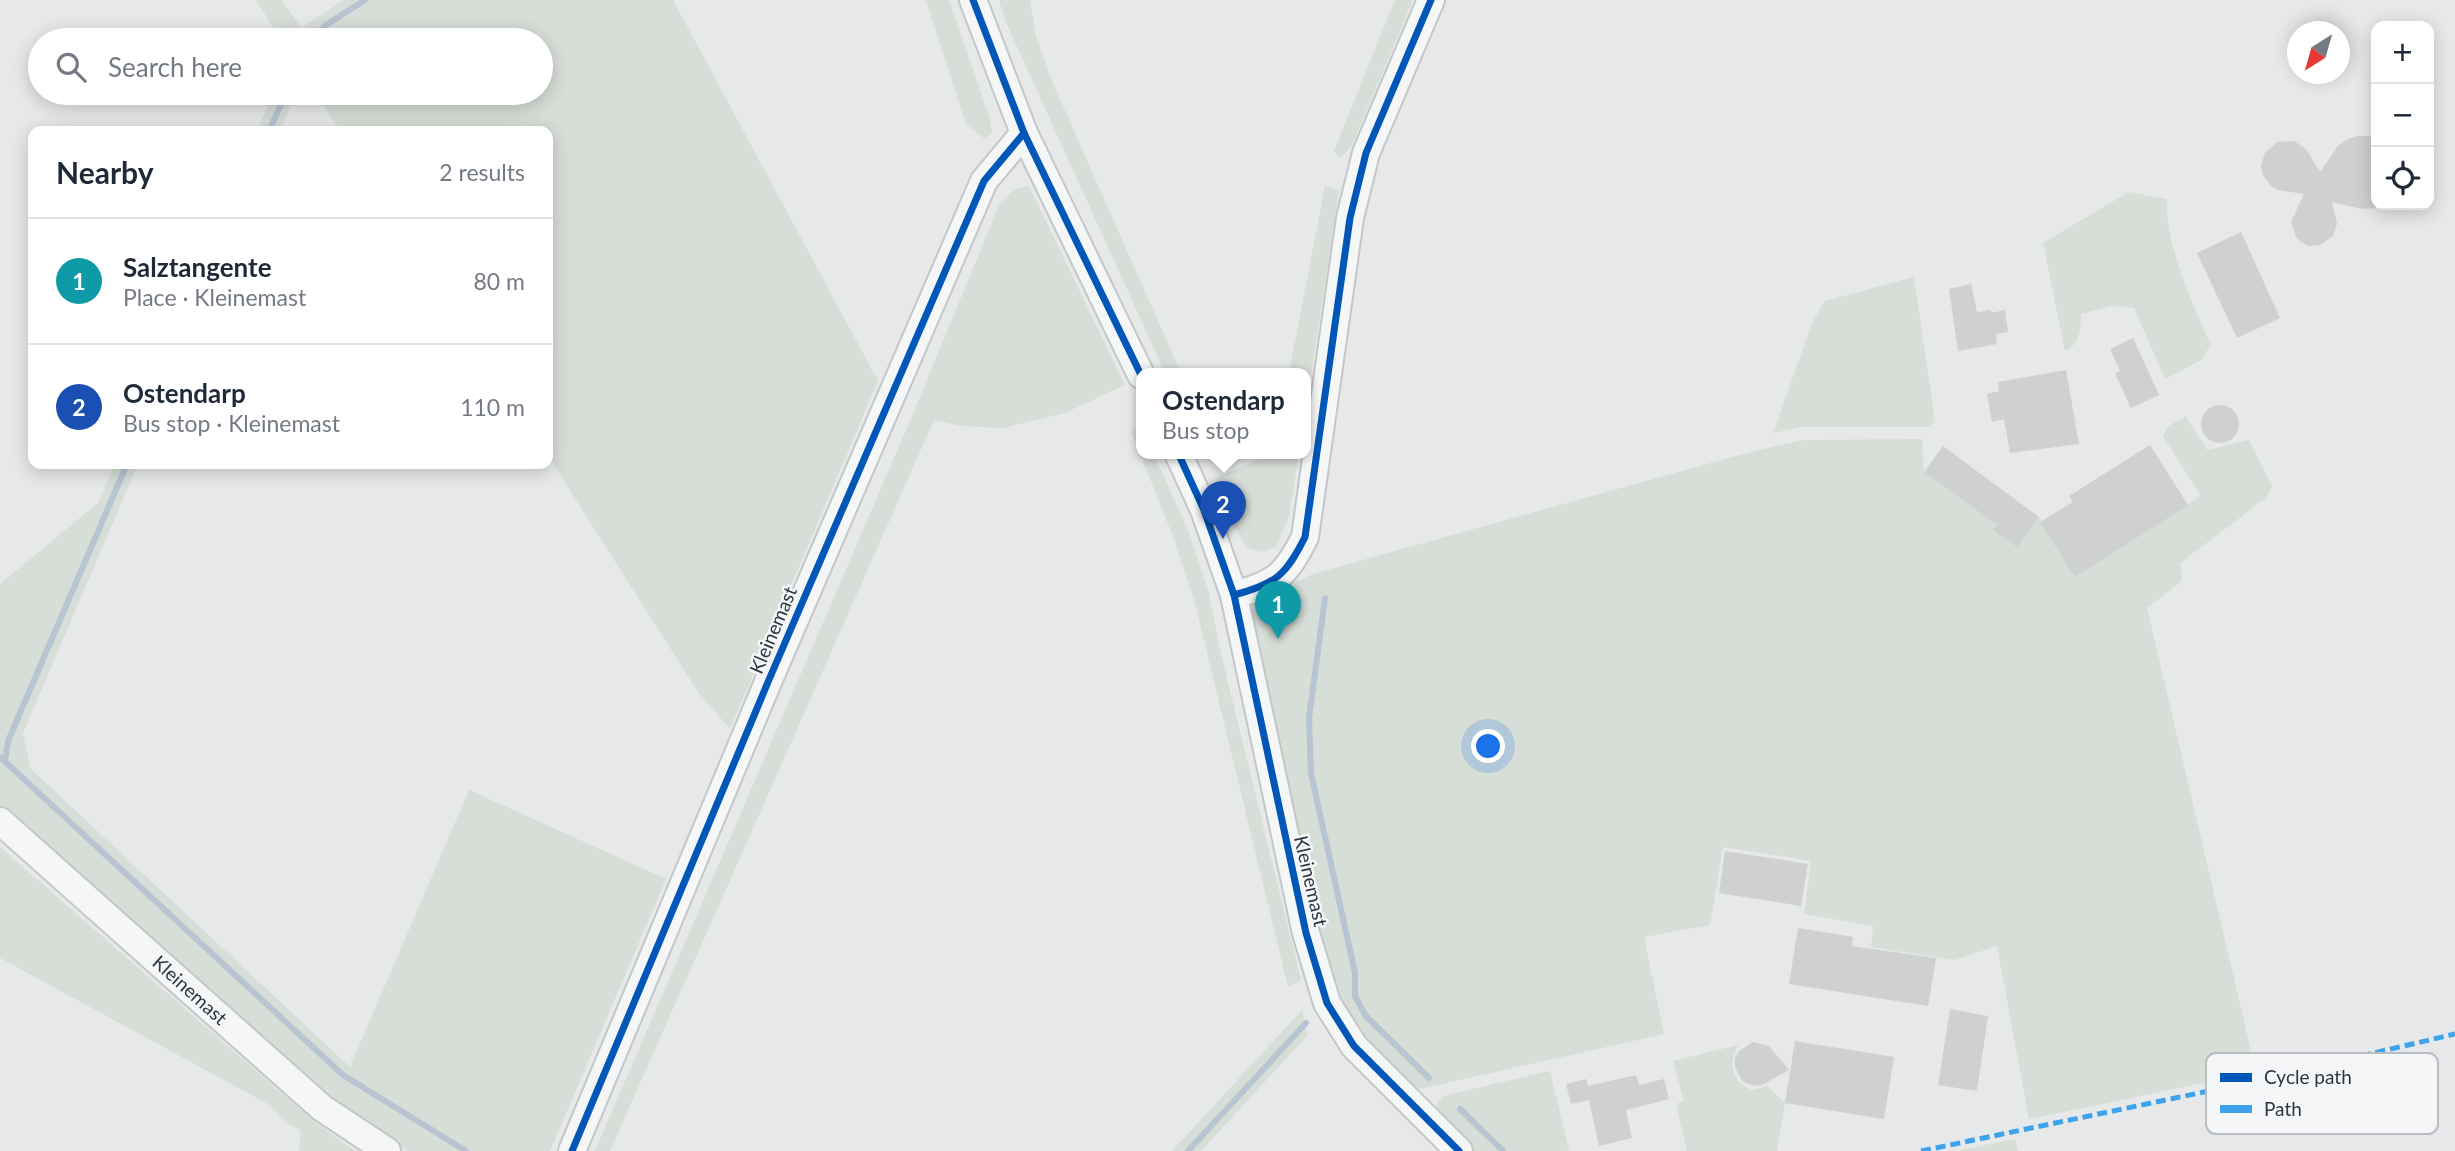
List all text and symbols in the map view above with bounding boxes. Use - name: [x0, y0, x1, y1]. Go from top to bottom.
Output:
- north arrow: [2287, 21, 2350, 84]
- map controls: [2371, 21, 2434, 210]
- button: +: [2371, 21, 2434, 84]
- search box: [28, 28, 553, 105]
- icon: search: [52, 48, 90, 86]
- text: Search here: [108, 51, 242, 83]
- button: −: [2371, 84, 2434, 147]
- button: locate: [2371, 147, 2434, 210]
- text: Nearby: [56, 154, 154, 190]
- text: 2 results: [439, 158, 525, 186]
- text: Salztangente: [123, 251, 272, 283]
- text: 1: [72, 267, 86, 295]
- text: 80 m: [474, 267, 525, 295]
- text: Place · Kleinemast: [123, 283, 306, 311]
- popup: [1136, 368, 1311, 459]
- text: Ostendarp: [123, 377, 246, 409]
- text: Ostendarp: [1162, 384, 1285, 416]
- text: 2: [72, 393, 86, 421]
- text: 110 m: [460, 393, 525, 421]
- text: Bus stop · Kleinemast: [123, 409, 340, 437]
- text: Bus stop: [1162, 416, 1250, 444]
- pin: 2: [1200, 481, 1246, 539]
- pin: 1: [1255, 581, 1301, 639]
- street label: Kleinemast: [744, 583, 801, 677]
- your location: [1471, 729, 1505, 763]
- street label: Kleinemast: [1290, 833, 1333, 929]
- street label: Kleinemast: [148, 950, 232, 1029]
- legend: [2206, 1053, 2438, 1134]
- text: Cycle path: [2264, 1065, 2352, 1088]
- text: Path: [2264, 1097, 2302, 1120]

